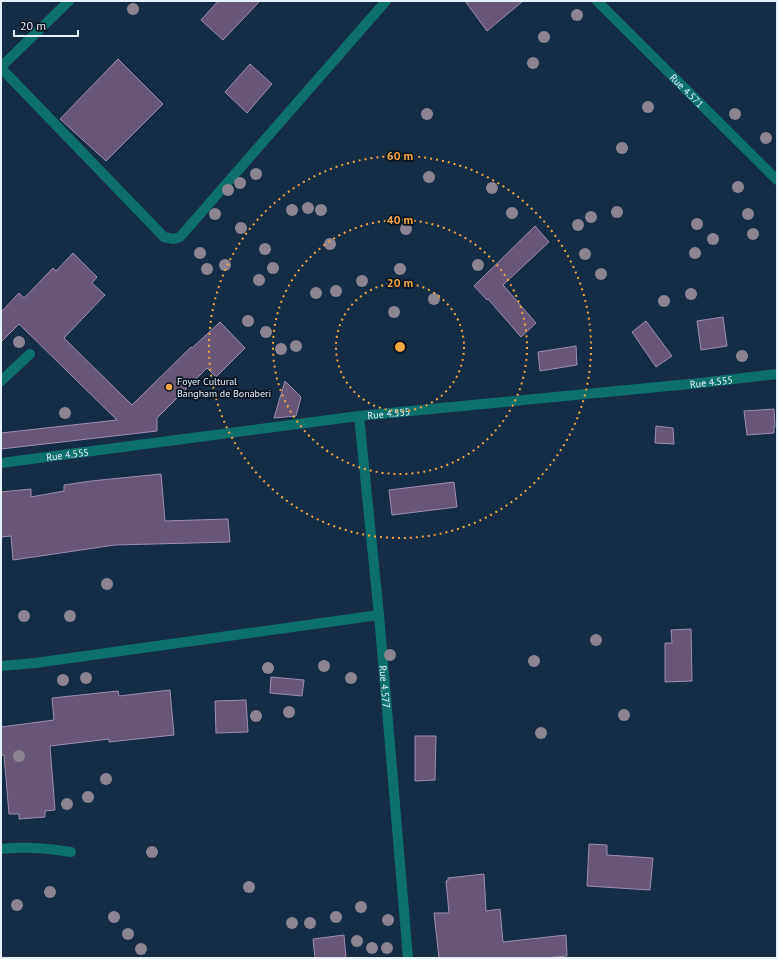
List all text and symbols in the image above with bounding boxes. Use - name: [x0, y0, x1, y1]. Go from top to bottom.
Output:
- scale bar: [14, 12, 78, 38]
- text: 20 m: [20, 18, 46, 33]
- street label: Rue 4.571: [667, 71, 707, 110]
- text: 60 m: [387, 148, 413, 163]
- text: 40 m: [387, 212, 413, 227]
- text: 20 m: [387, 275, 413, 290]
- centre of rings: [393, 340, 407, 354]
- street label: Rue 4.555: [689, 373, 733, 390]
- place label: Foyer Cultural Bangham de Bonaberi: [177, 375, 271, 400]
- marker: Foyer Cultural Bangham de Bonaberi: [164, 382, 174, 392]
- street label: Rue 4.555: [367, 405, 411, 422]
- street label: Rue 4.555: [45, 445, 90, 464]
- street label: Rue 4.577: [377, 665, 393, 709]

